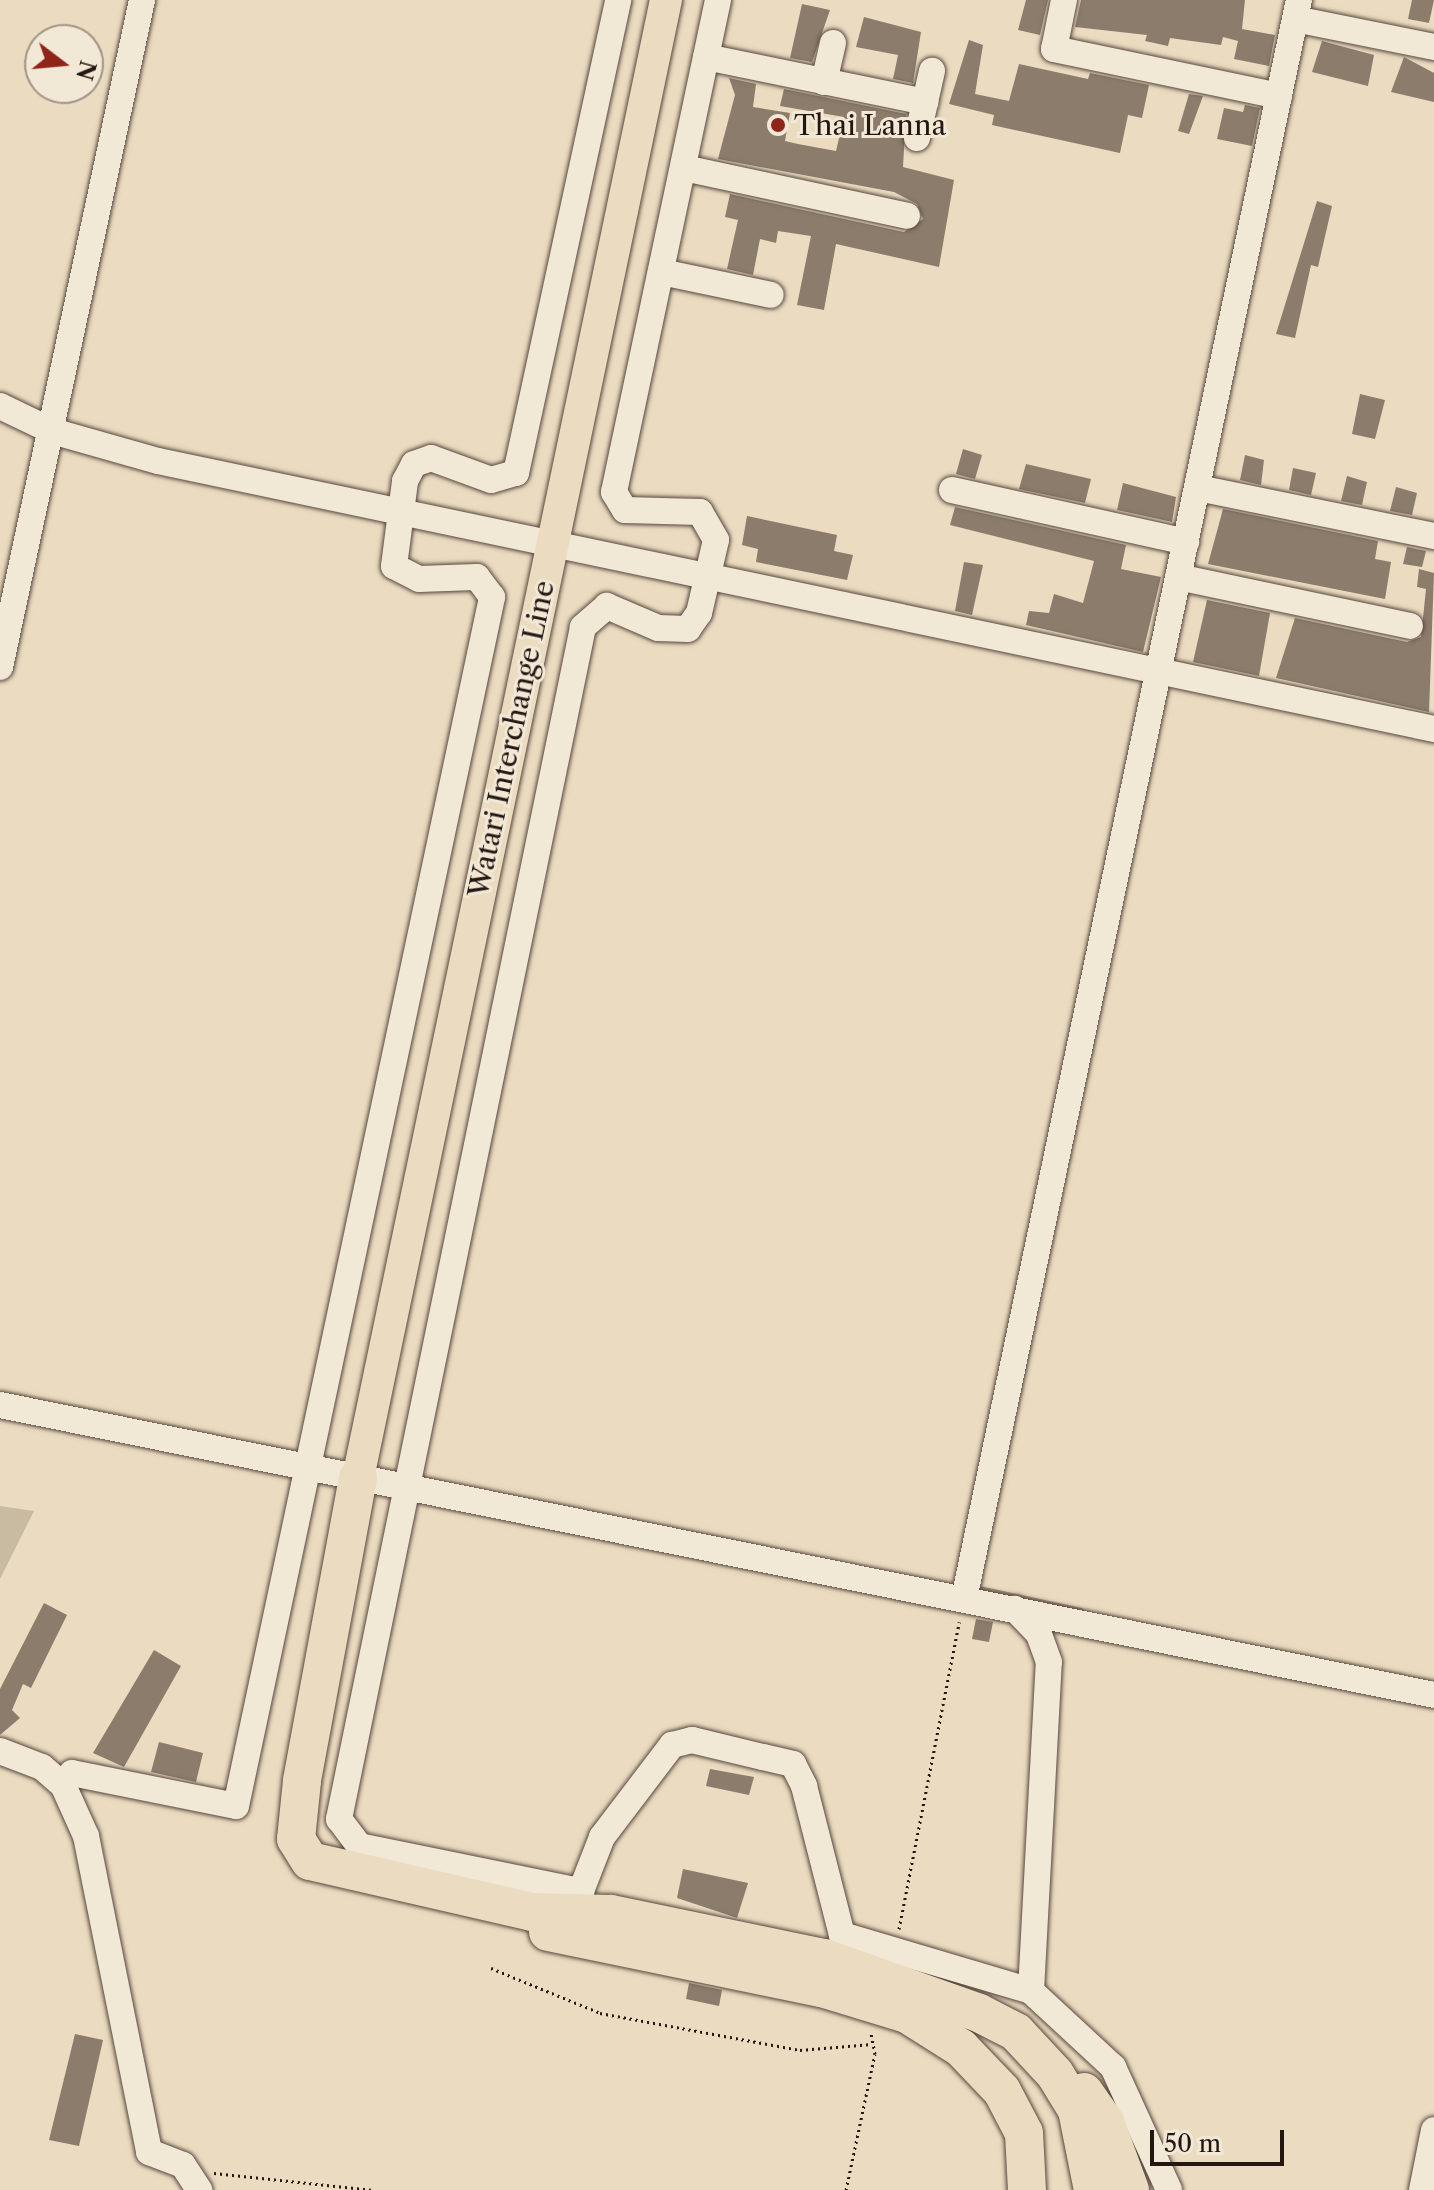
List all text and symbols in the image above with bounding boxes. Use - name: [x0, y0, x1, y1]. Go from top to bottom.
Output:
- north arrow: [24, 24, 104, 104]
- text: N: [70, 57, 101, 83]
- place label: Thai Lanna: [794, 108, 946, 142]
- marker: Thai Lanna: [769, 116, 787, 134]
- street label: Watari Interchange Line: [461, 578, 561, 900]
- scale bar: [1154, 2114, 1288, 2164]
- text: 50 m: [1164, 2129, 1221, 2158]

